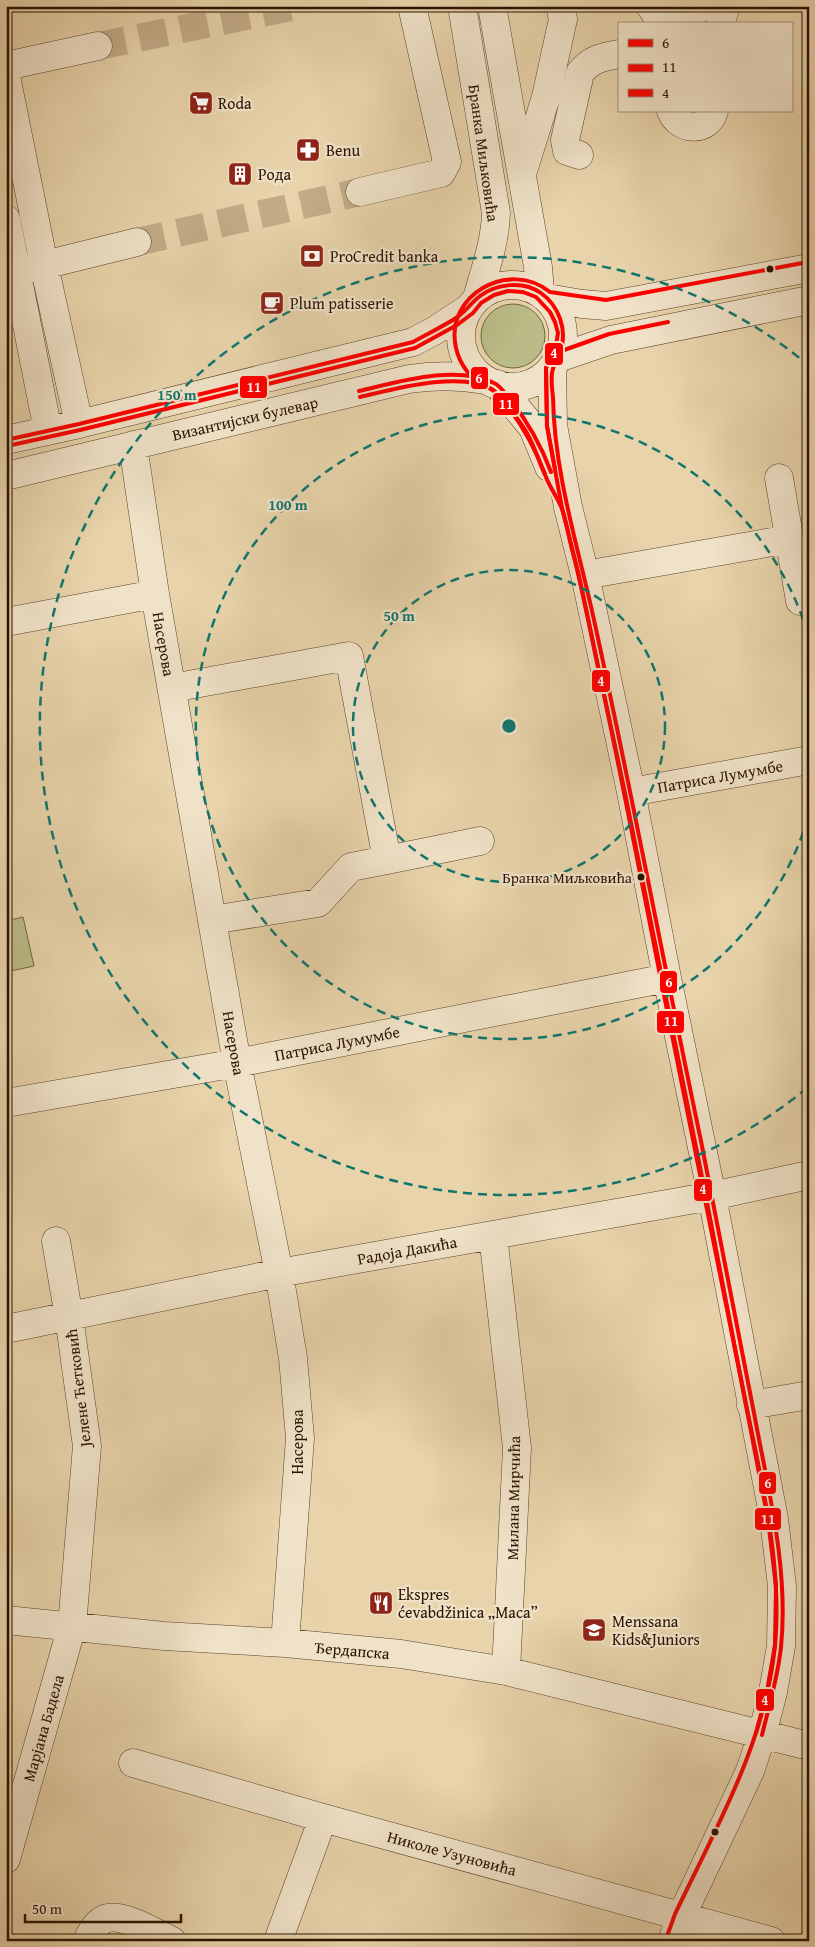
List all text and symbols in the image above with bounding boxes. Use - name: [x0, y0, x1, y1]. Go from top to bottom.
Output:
- legend: [618, 22, 792, 112]
- text: 6: [662, 32, 669, 53]
- text: 11: [662, 56, 676, 77]
- text: 4: [662, 82, 669, 103]
- street label: Бранка Миљковића: [462, 83, 506, 224]
- supermarket icon: Roda: [188, 90, 214, 116]
- place label: Roda: [218, 91, 252, 115]
- pharmacy icon: Benu: [295, 137, 321, 163]
- place label: Benu: [326, 138, 361, 162]
- building icon: Рода: [227, 161, 253, 187]
- place label: Рода: [258, 162, 291, 186]
- bank icon: ProCredit banka: [299, 243, 325, 269]
- place label: ProCredit banka: [330, 244, 439, 268]
- unlabelled marker: [765, 264, 775, 274]
- cafe icon: Plum patisserie: [259, 290, 285, 316]
- place label: Plum patisserie: [290, 291, 393, 315]
- line badge: 4: [544, 342, 564, 366]
- text: 4: [550, 343, 558, 363]
- line badge: 6: [470, 366, 489, 390]
- text: 6: [475, 368, 483, 388]
- line badge: 11: [239, 375, 268, 399]
- text: 11: [247, 377, 261, 397]
- text: 150 m: [157, 384, 197, 405]
- street label: Византијски булевар: [170, 389, 321, 446]
- line badge: 11: [492, 392, 520, 416]
- text: 11: [499, 394, 513, 414]
- text: 100 m: [268, 494, 308, 515]
- text: 50 m: [383, 605, 415, 626]
- street label: Насерова: [147, 610, 182, 678]
- line badge: 4: [591, 669, 611, 693]
- text: 4: [597, 671, 605, 691]
- centre of rings: [500, 717, 518, 735]
- street label: Патриса Лумумбе: [655, 753, 785, 799]
- place label: Бранка Миљковића: [502, 867, 633, 888]
- marker: Бранка Миљковића: [636, 872, 646, 882]
- line badge: 6: [659, 970, 678, 994]
- text: 6: [665, 972, 673, 992]
- street label: Насерова: [217, 1009, 252, 1077]
- line badge: 11: [656, 1010, 685, 1034]
- text: 11: [664, 1011, 678, 1031]
- street label: Патриса Лумумбе: [272, 1019, 402, 1067]
- line badge: 4: [693, 1178, 713, 1202]
- text: 4: [699, 1179, 707, 1199]
- street label: Радоја Дакића: [355, 1229, 459, 1271]
- street label: Јелене Ћетковић: [59, 1327, 97, 1450]
- street label: Насерова: [285, 1409, 309, 1475]
- street label: Милана Мирчића: [500, 1435, 526, 1560]
- line badge: 6: [758, 1471, 777, 1495]
- text: 6: [764, 1473, 772, 1493]
- line badge: 11: [754, 1507, 782, 1531]
- text: 11: [761, 1509, 775, 1529]
- place label: Ekspres ćevabdžinica „Maca”: [398, 1582, 538, 1624]
- restaurant icon: Ekspres ćevabdžinica „Maca”: [368, 1590, 394, 1616]
- place label: Menssana Kids&Juniors: [612, 1609, 700, 1651]
- school or university icon: Menssana Kids&Juniors: [581, 1617, 607, 1643]
- street label: Ђердапска: [313, 1635, 391, 1665]
- street label: Марјана Бадела: [16, 1671, 70, 1784]
- line badge: 4: [755, 1688, 775, 1712]
- text: 4: [761, 1690, 769, 1710]
- street label: Николе Узуновића: [385, 1824, 520, 1882]
- unlabelled marker: [710, 1827, 720, 1837]
- scale bar: [25, 1892, 181, 1924]
- text: 50 m: [32, 1898, 63, 1919]

